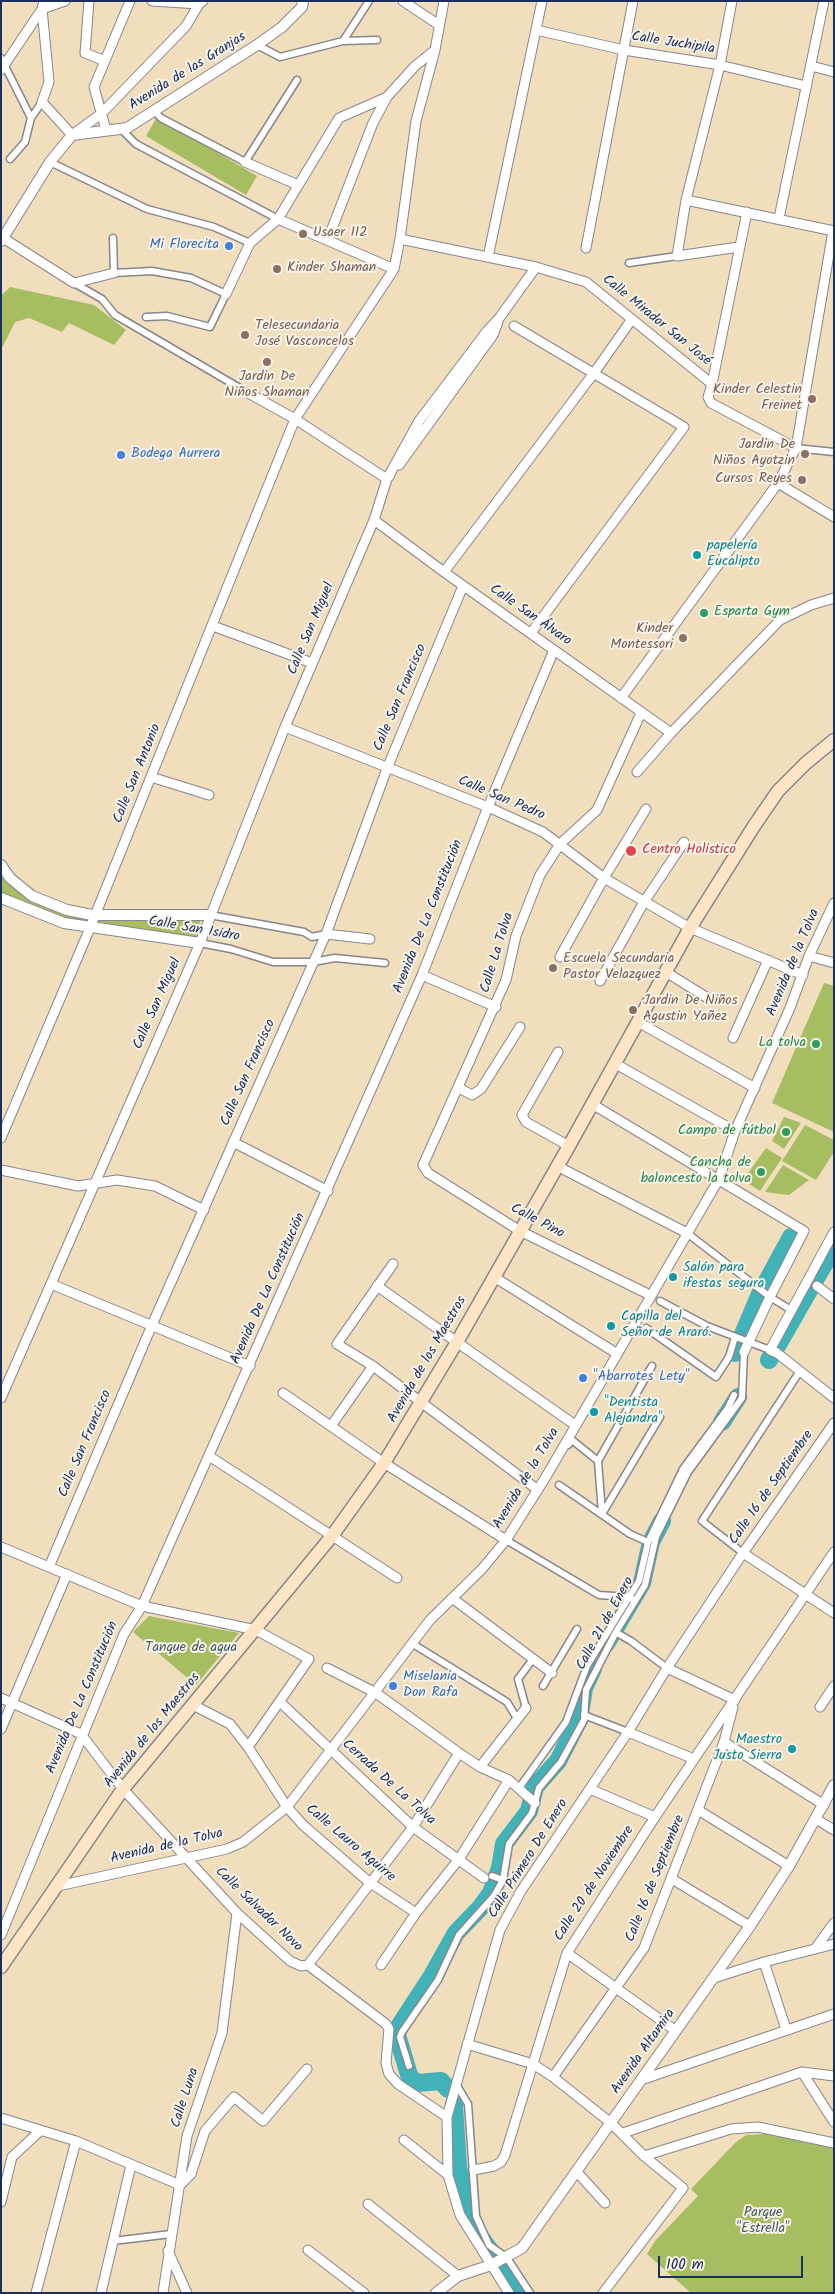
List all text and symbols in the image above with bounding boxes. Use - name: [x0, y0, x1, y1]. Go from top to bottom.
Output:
- street label: Avenida de las Granjas: [127, 29, 249, 115]
- street label: Calle Juchipila: [630, 29, 716, 59]
- place label: Usaer 112: [313, 226, 367, 242]
- marker: Usaer 112: [297, 228, 309, 240]
- place label: Mi Florecita: [149, 238, 219, 254]
- marker: Mi Florecita: [223, 240, 235, 252]
- place label: Kinder Shaman: [287, 261, 376, 277]
- marker: Kinder Shaman: [271, 263, 283, 275]
- street label: Calle Mirador San José: [598, 272, 714, 370]
- place label: Telesecundaria José Vasconcelos: [255, 319, 354, 352]
- marker: Telesecundaria José Vasconcelos: [239, 329, 251, 341]
- marker: Jardin De Niños Shaman: [261, 356, 273, 368]
- place label: Jardin De Niños Shaman: [225, 370, 309, 402]
- place label: Kinder Celestin Freinet: [713, 383, 802, 416]
- marker: Kinder Celestin Freinet: [806, 393, 818, 405]
- place label: Jardin De Niños Ayotzin: [713, 438, 795, 471]
- place label: Bodega Aurrera: [131, 447, 220, 463]
- marker: Jardin De Niños Ayotzin: [799, 448, 811, 460]
- marker: Bodega Aurrera: [115, 449, 127, 461]
- place label: Cursos Reyes: [715, 472, 792, 488]
- marker: Cursos Reyes: [796, 474, 808, 486]
- place label: papelería Eucalipto: [707, 539, 760, 572]
- marker: papelería Eucalipto: [691, 549, 703, 561]
- street label: Calle San Miguel: [285, 580, 339, 678]
- street label: Calle San Álvaro: [486, 582, 574, 650]
- place label: Esparta Gym: [714, 605, 790, 621]
- marker: Esparta Gym: [698, 607, 710, 619]
- place label: Kinder Montessori: [610, 622, 673, 654]
- marker: Kinder Montessori: [677, 632, 689, 644]
- street label: Calle San Francisco: [371, 642, 431, 754]
- street label: Calle San Antonio: [110, 722, 166, 826]
- street label: Calle San Pedro: [455, 773, 547, 825]
- street label: Avenida De La Constitución: [391, 838, 467, 996]
- place label: Centro Holistico: [642, 843, 736, 859]
- marker: Centro Holistico: [624, 844, 638, 858]
- street label: Avenida de la Tolva: [764, 907, 824, 1019]
- street label: Calle La Tolva: [478, 911, 518, 995]
- street label: Calle San Isidro: [147, 914, 241, 946]
- place label: Escuela Secundaria Pastor Velazquez: [563, 952, 674, 984]
- street label: Calle San Miguel: [130, 956, 186, 1052]
- marker: Escuela Secundaria Pastor Velazquez: [547, 962, 559, 974]
- place label: Jardin De Niños Agustin Yañez: [643, 994, 738, 1026]
- marker: Jardin De Niños Agustin Yañez: [627, 1004, 639, 1016]
- street label: Calle San Francisco: [218, 1017, 280, 1129]
- place label: La tolva: [759, 1036, 806, 1052]
- marker: La tolva: [810, 1038, 822, 1050]
- place label: Campo de fútbol: [678, 1124, 776, 1140]
- marker: Campo de fútbol: [780, 1126, 792, 1138]
- place label: Cancha de baloncesto la tolva: [641, 1156, 751, 1188]
- marker: Cancha de baloncesto la tolva: [755, 1166, 767, 1178]
- street label: Calle Pino: [507, 1201, 567, 1243]
- street label: Avenida De La Constitución: [228, 1211, 310, 1367]
- place label: Salón para ifestas segura: [683, 1261, 764, 1294]
- marker: Salón para ifestas segura: [667, 1271, 679, 1283]
- street label: Avenida de los Maestros: [385, 1294, 471, 1426]
- place label: Capilla del Señor de Araró.: [621, 1310, 712, 1342]
- marker: Capilla del Señor de Araró.: [605, 1320, 617, 1332]
- place label: "Abarrotes Lety": [593, 1370, 690, 1386]
- marker: "Abarrotes Lety": [577, 1372, 589, 1384]
- street label: Calle San Francisco: [56, 1388, 116, 1500]
- place label: "Dentista Alejandra": [604, 1396, 663, 1428]
- marker: "Dentista Alejandra": [588, 1406, 600, 1418]
- street label: Avenida de la Tolva: [490, 1425, 564, 1533]
- street label: Calle 16 de Septiembre: [726, 1428, 818, 1548]
- street label: Calle 21 de Enero: [574, 1575, 638, 1673]
- street label: Avenida De La Constitución: [43, 1619, 123, 1777]
- park label: Tanque de agua: [145, 1641, 237, 1657]
- street label: Avenida de los Maestros: [101, 1670, 205, 1792]
- place label: Miselania Don Rafa: [403, 1670, 458, 1702]
- marker: Miselania Don Rafa: [387, 1680, 399, 1692]
- place label: Maestro Justo Sierra: [712, 1733, 782, 1765]
- street label: Cerrada De La Tolva: [338, 1737, 438, 1829]
- marker: Maestro Justo Sierra: [786, 1743, 798, 1755]
- street label: Calle Primero De Enero: [486, 1796, 572, 1922]
- street label: Calle Lauro Aguirre: [302, 1802, 398, 1886]
- street label: Calle 16 de Septiembre: [623, 1813, 689, 1945]
- street label: Calle 20 de Noviembre: [551, 1823, 639, 1945]
- street label: Avenida de la Tolva: [109, 1826, 225, 1868]
- street label: Calle Salvador Novo: [211, 1864, 305, 1956]
- street label: Avenida Altamira: [608, 2006, 680, 2098]
- street label: Calle Luna: [168, 2066, 204, 2130]
- park label: Parque "Estrella": [736, 2206, 790, 2238]
- scale bar: [660, 2246, 805, 2278]
- text: 100 m: [666, 2253, 704, 2277]

